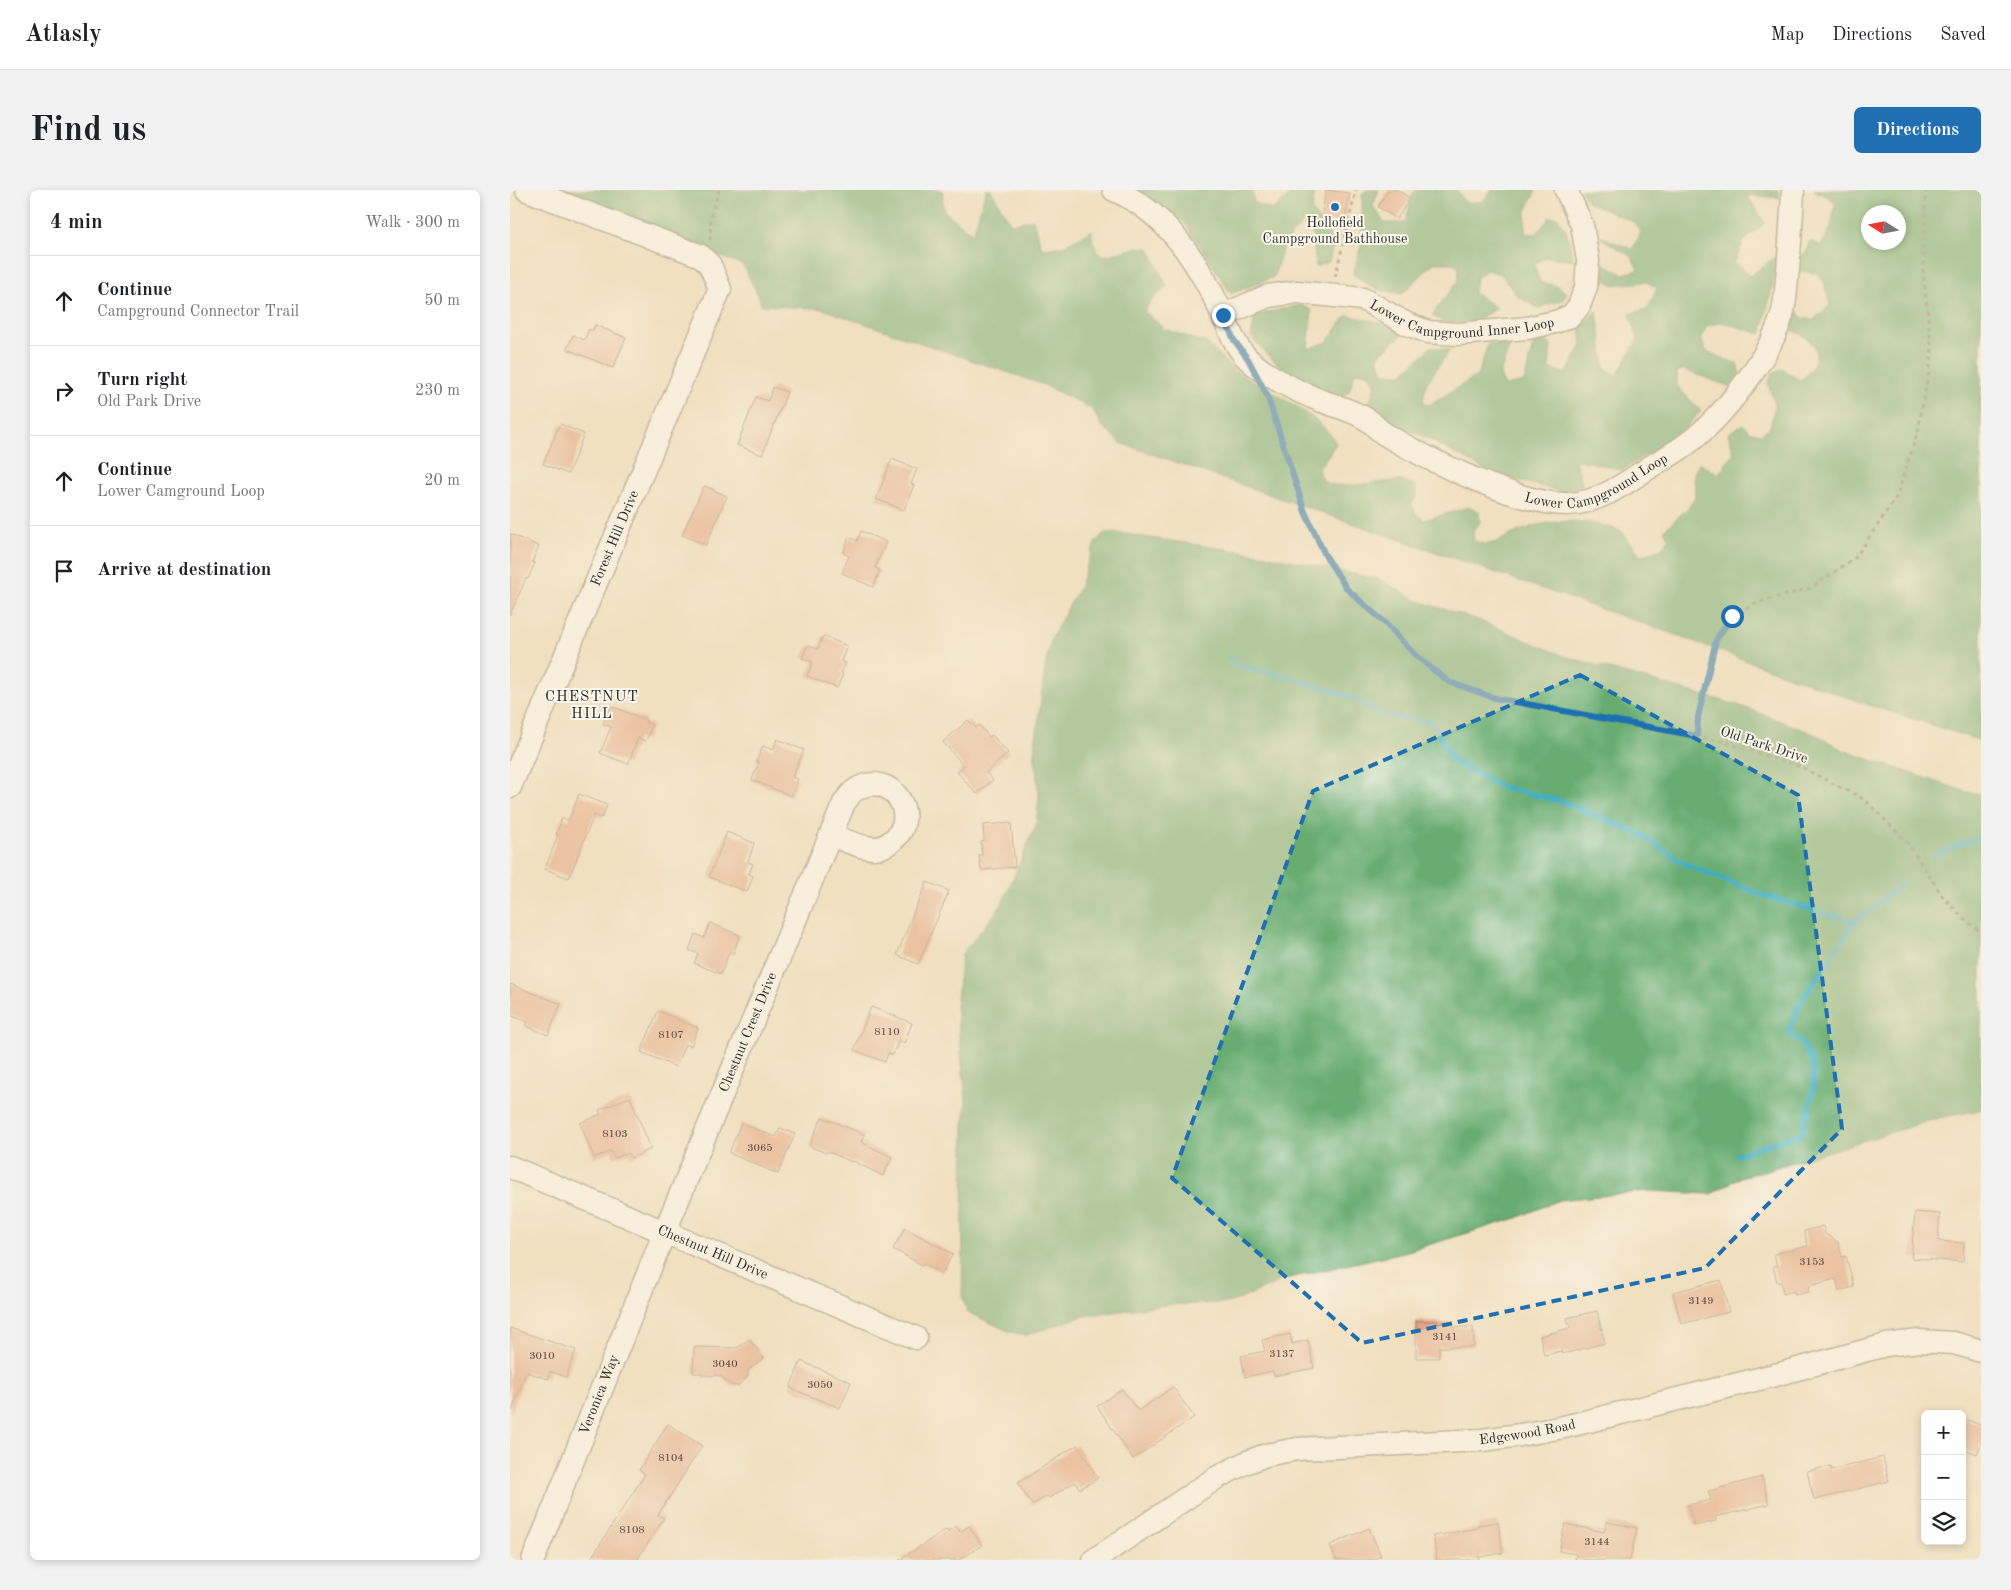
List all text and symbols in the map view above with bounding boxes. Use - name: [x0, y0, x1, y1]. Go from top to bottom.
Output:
- text: Atlasly: [25, 23, 102, 47]
- text: Map: [1771, 26, 1804, 44]
- text: Directions: [1832, 26, 1912, 44]
- text: Saved: [1940, 26, 1986, 44]
- button: Directions: [1854, 107, 1981, 153]
- text: Find us: [30, 113, 146, 148]
- marker: Hollofield Campground Bathhouse: [1329, 201, 1341, 213]
- north arrow: [1861, 205, 1906, 250]
- text: 4 min: [50, 212, 103, 233]
- text: Walk · 300 m: [365, 215, 460, 231]
- place label: Hollofield Campground Bathhouse: [1263, 216, 1407, 246]
- text: Continue: [97, 281, 172, 300]
- icon: ahead: [50, 287, 78, 315]
- text: 50 m: [424, 293, 460, 309]
- street label: Lower Campground Inner Loop: [1367, 297, 1555, 341]
- text: Campground Connector Trail: [97, 304, 299, 320]
- route end: [1212, 304, 1235, 327]
- text: Turn right: [97, 371, 187, 390]
- icon: right: [50, 377, 78, 405]
- text: 230 m: [415, 383, 460, 399]
- text: Old Park Drive: [97, 394, 201, 410]
- street label: Lower Campground Loop: [1523, 451, 1670, 511]
- text: Continue: [97, 461, 172, 480]
- icon: ahead: [50, 467, 78, 495]
- text: 20 m: [424, 473, 460, 489]
- text: Lower Camground Loop: [97, 484, 265, 500]
- street label: Forest Hill Drive: [589, 488, 641, 588]
- icon: arrive: [50, 557, 78, 585]
- text: Arrive at destination: [97, 561, 271, 580]
- route start: [1721, 605, 1744, 628]
- district label: CHESTNUT HILL: [545, 690, 639, 722]
- street label: Old Park Drive: [1718, 724, 1810, 766]
- street label: Chestnut Crest Drive: [717, 970, 779, 1094]
- house number: 8110: [874, 1027, 900, 1038]
- house number: 8107: [658, 1030, 684, 1041]
- house number: 8103: [602, 1129, 628, 1140]
- house number: 3065: [747, 1143, 773, 1154]
- street label: Chestnut Hill Drive: [656, 1223, 770, 1282]
- house number: 3153: [1799, 1257, 1825, 1268]
- house number: 3149: [1688, 1296, 1714, 1307]
- house number: 3141: [1432, 1332, 1458, 1343]
- house number: 3137: [1269, 1349, 1295, 1360]
- house number: 3010: [529, 1351, 555, 1362]
- street label: Veronica Way: [577, 1352, 622, 1437]
- house number: 3040: [712, 1359, 738, 1370]
- house number: 3050: [807, 1380, 833, 1391]
- map controls: [1921, 1410, 1966, 1545]
- button: +: [1921, 1410, 1966, 1455]
- street label: Edgewood Road: [1478, 1417, 1577, 1447]
- house number: 8104: [658, 1453, 684, 1464]
- button: −: [1921, 1455, 1966, 1500]
- button: layers: [1921, 1500, 1966, 1545]
- house number: 8108: [619, 1525, 645, 1536]
- house number: 3144: [1584, 1537, 1610, 1548]

